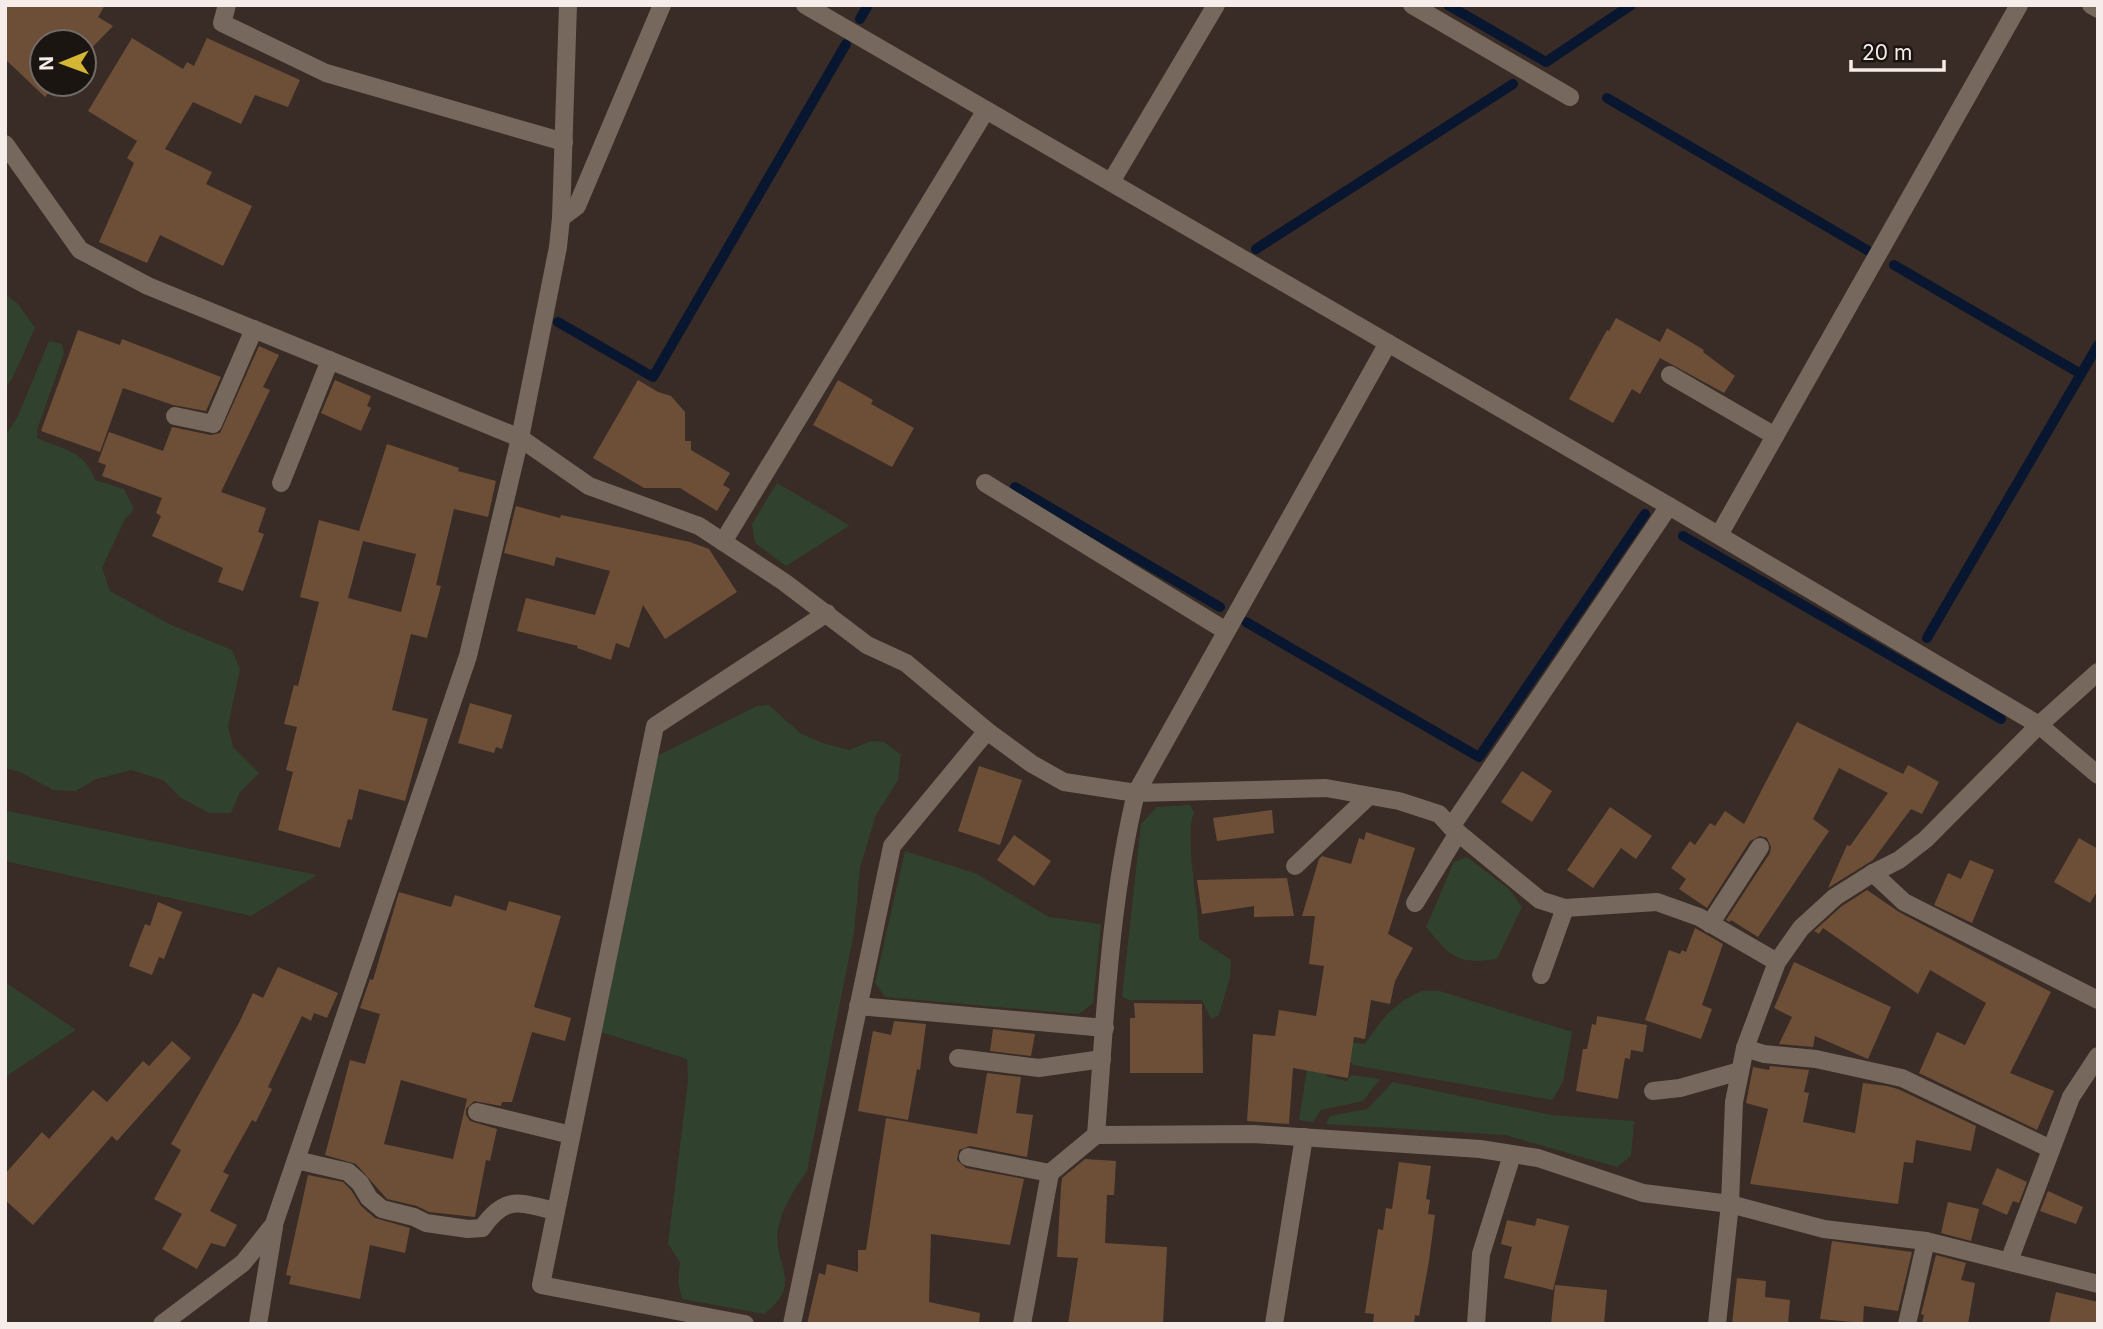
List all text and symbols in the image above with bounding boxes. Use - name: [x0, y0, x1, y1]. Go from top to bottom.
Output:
- north arrow: [28, 28, 98, 98]
- scale bar: [1851, 28, 1944, 72]
- text: 20 m: [1862, 40, 1912, 65]
- text: N: [35, 56, 58, 71]

